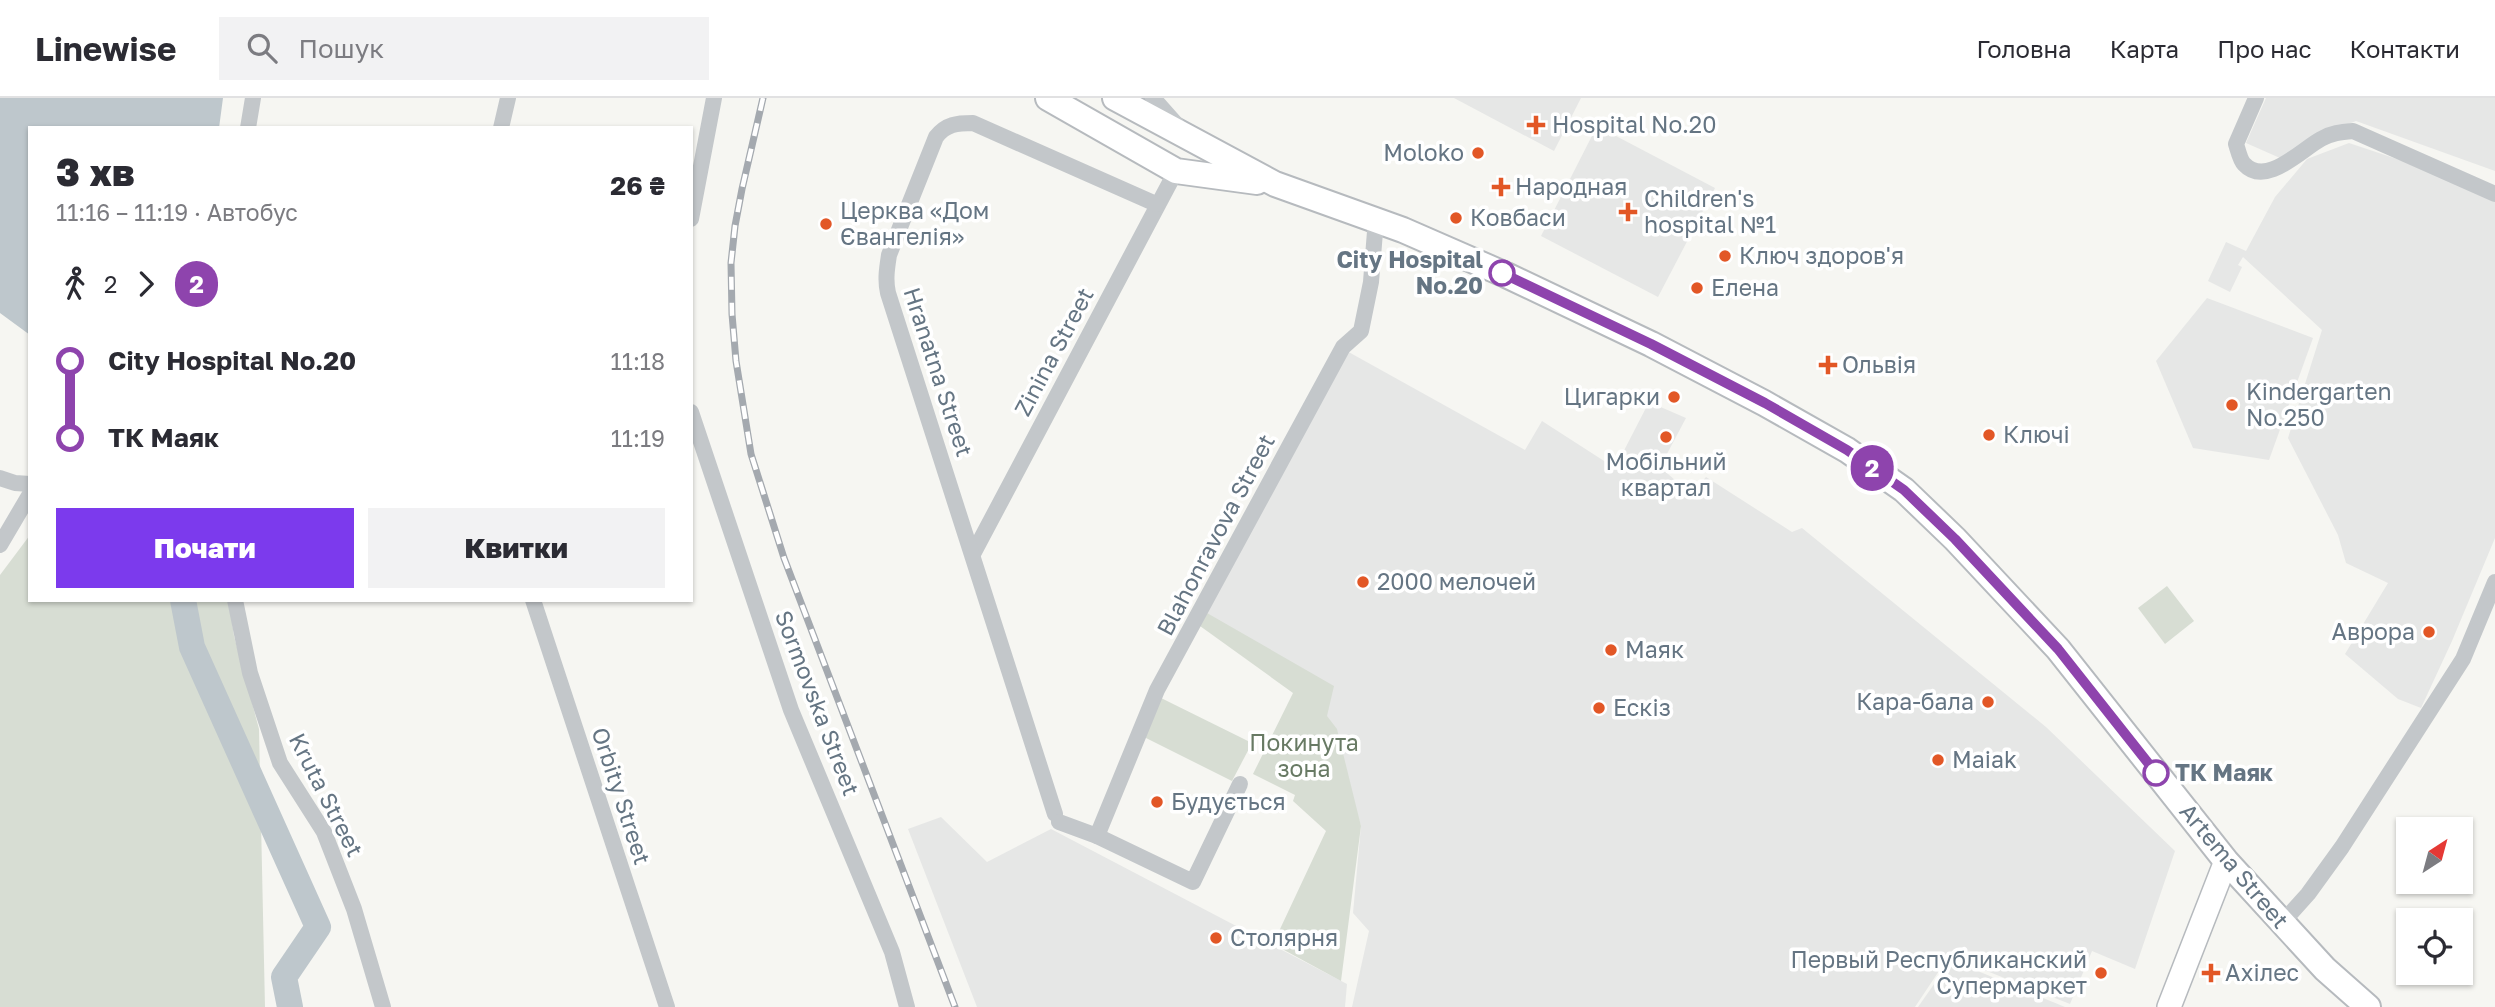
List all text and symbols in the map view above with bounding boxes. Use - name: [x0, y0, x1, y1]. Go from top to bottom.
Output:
- search box: [219, 17, 709, 80]
- text: Linewise: [35, 29, 177, 68]
- icon: search: [243, 29, 281, 67]
- text: Пошук: [299, 33, 384, 64]
- text: Головна: [1976, 34, 2072, 63]
- text: Карта: [2110, 34, 2179, 63]
- text: Про нас: [2217, 34, 2312, 63]
- text: Контакти: [2350, 34, 2460, 63]
- place label: Hospital No.20: [1552, 110, 1716, 138]
- marker: Hospital No.20: [1526, 115, 1546, 135]
- place label: Moloko: [1383, 138, 1464, 166]
- marker: Moloko: [1470, 145, 1486, 161]
- text: 3 хв: [56, 149, 135, 194]
- text: 26 ₴: [610, 170, 665, 201]
- place label: Народная: [1515, 172, 1627, 200]
- marker: Народная: [1493, 179, 1509, 195]
- place label: Children's hospital №1: [1644, 184, 1776, 238]
- place label: Церква «Дом Євангелія»: [840, 196, 989, 250]
- text: 11:16 – 11:19 · Автобус: [56, 198, 298, 226]
- marker: Children's hospital №1: [1618, 202, 1638, 222]
- place label: Ковбаси: [1470, 203, 1566, 231]
- marker: Ковбаси: [1448, 210, 1464, 226]
- marker: Церква «Дом Євангелія»: [818, 216, 834, 232]
- place label: Ключ здоров'я: [1739, 241, 1904, 269]
- place label: City Hospital No.20: [1337, 245, 1483, 299]
- marker: Ключ здоров'я: [1717, 248, 1733, 264]
- marker: City Hospital No.20: [1489, 260, 1515, 286]
- icon: walk: [56, 265, 94, 303]
- icon: forward: [127, 265, 165, 303]
- text: 2: [189, 269, 204, 298]
- text: 2: [104, 270, 117, 298]
- place label: Елена: [1711, 273, 1779, 301]
- marker: Елена: [1689, 280, 1705, 296]
- street label: Zinina Street: [1008, 283, 1099, 420]
- street label: Hranatna Street: [898, 284, 980, 460]
- text: City Hospital No.20: [108, 345, 356, 376]
- text: 11:18: [611, 347, 665, 375]
- place label: Ольвія: [1842, 350, 1916, 378]
- marker: Ольвія: [1820, 357, 1836, 373]
- place label: Kindergarten No.250: [2246, 377, 2392, 431]
- place label: Цигарки: [1564, 382, 1660, 410]
- marker: Цигарки: [1666, 389, 1682, 405]
- marker: Kindergarten No.250: [2224, 397, 2240, 413]
- place label: Ключі: [2003, 420, 2070, 448]
- text: ТК Маяк: [108, 422, 219, 453]
- text: 11:19: [611, 424, 665, 452]
- marker: Ключі: [1981, 427, 1997, 443]
- street label: Blahonravova Street: [1150, 429, 1280, 640]
- marker: Мобільний квартал: [1658, 429, 1674, 445]
- line badge: 2: [1849, 445, 1895, 491]
- place label: Мобільний квартал: [1605, 447, 1727, 501]
- text: 2: [1865, 453, 1879, 482]
- button: Почати: [56, 508, 354, 588]
- button: Квитки: [368, 508, 665, 588]
- place label: 2000 мелочей: [1377, 567, 1536, 595]
- marker: 2000 мелочей: [1355, 574, 1371, 590]
- street label: Sormovska Street: [770, 606, 866, 799]
- place label: Аврора: [2332, 617, 2415, 645]
- marker: Аврора: [2421, 624, 2437, 640]
- place label: Маяк: [1625, 635, 1684, 663]
- marker: Маяк: [1603, 642, 1619, 658]
- place label: Кара-бала: [1856, 687, 1974, 715]
- place label: Ескіз: [1613, 693, 1671, 721]
- marker: Кара-бала: [1980, 694, 1996, 710]
- marker: Ескіз: [1591, 700, 1607, 716]
- street label: Orbity Street: [587, 724, 657, 868]
- street label: Kruta Street: [284, 728, 370, 861]
- park label: Покинута зона: [1249, 728, 1359, 782]
- place label: Maiak: [1952, 745, 2017, 773]
- marker: Maiak: [1930, 752, 1946, 768]
- place label: ТК Маяк: [2175, 758, 2274, 786]
- marker: ТК Маяк: [2143, 760, 2169, 786]
- place label: Будується: [1171, 787, 1286, 815]
- marker: Будується: [1149, 794, 1165, 810]
- street label: Artema Street: [2174, 797, 2295, 934]
- north arrow: [2396, 817, 2473, 894]
- map controls: [2396, 817, 2473, 985]
- button: locate: [2396, 908, 2473, 985]
- place label: Столярня: [1230, 923, 1338, 951]
- marker: Столярня: [1208, 930, 1224, 946]
- place label: Первый Республиканский Супермаркет: [1791, 945, 2087, 999]
- place label: Ахілес: [2225, 958, 2299, 986]
- marker: Первый Республиканский Супермаркет: [2093, 965, 2109, 981]
- marker: Ахілес: [2203, 965, 2219, 981]

